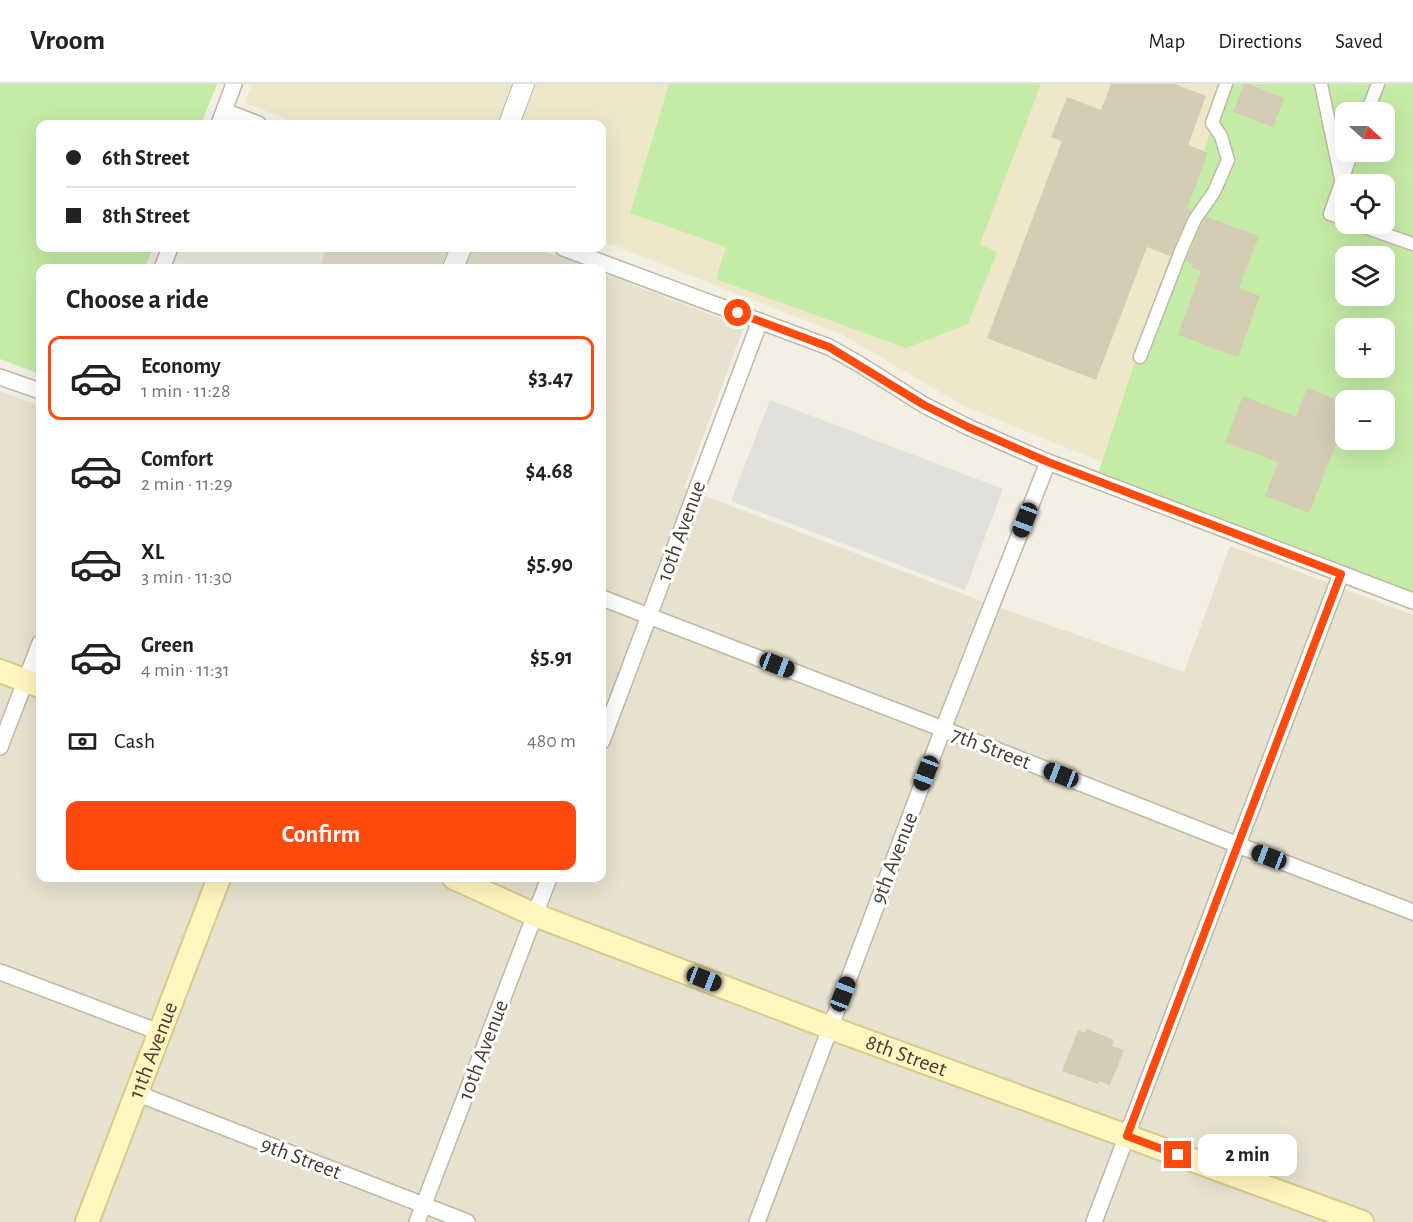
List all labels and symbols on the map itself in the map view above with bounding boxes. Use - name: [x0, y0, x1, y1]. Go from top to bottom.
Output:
- north arrow: [1335, 102, 1395, 162]
- route start: [724, 299, 751, 326]
- street label: 10th Avenue: [653, 478, 709, 584]
- car: [1010, 500, 1040, 540]
- car: [757, 650, 797, 680]
- street label: 7th Street: [948, 723, 1034, 773]
- car: [911, 753, 941, 793]
- car: [1041, 760, 1081, 790]
- street label: 9th Avenue: [866, 809, 922, 907]
- car: [1249, 842, 1289, 872]
- car: [684, 964, 724, 994]
- car: [828, 974, 858, 1014]
- street label: 10th Avenue: [454, 997, 512, 1103]
- street label: 11th Avenue: [124, 999, 181, 1102]
- street label: 8th Street: [863, 1031, 950, 1080]
- street label: 9th Street: [258, 1133, 344, 1183]
- callout: 2 min: [1199, 1134, 1298, 1176]
- route end: [1164, 1141, 1191, 1168]

